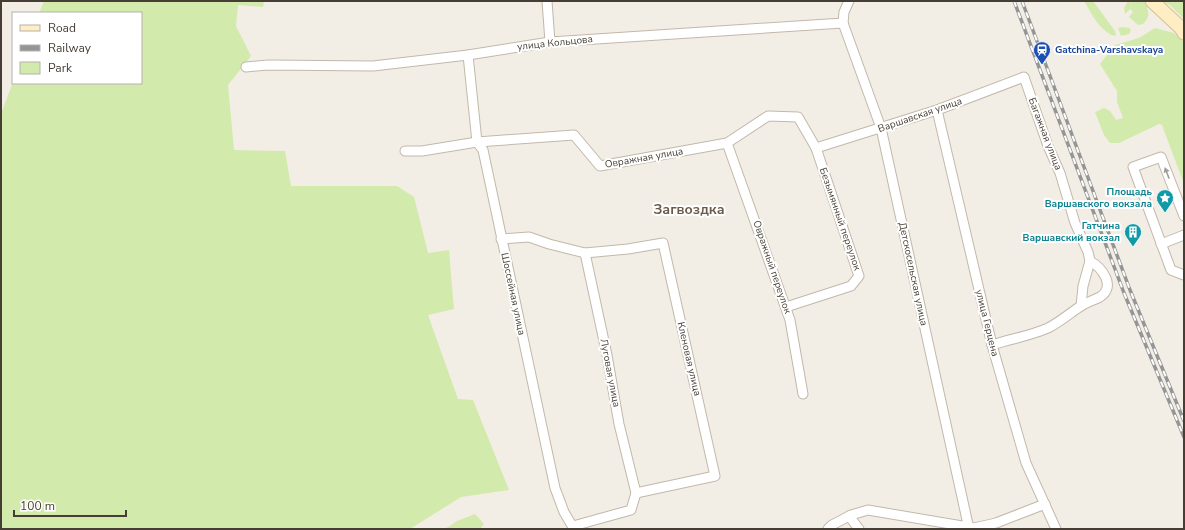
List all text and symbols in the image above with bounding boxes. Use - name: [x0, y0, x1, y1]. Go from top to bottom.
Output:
- legend: [12, 12, 142, 84]
- text: Road: [48, 20, 76, 36]
- street label: улица Кольцова: [516, 32, 594, 54]
- text: Railway: [48, 40, 92, 56]
- station icon: Gatchina-Varshavskaya: [1032, 40, 1052, 65]
- place label: Gatchina-Varshavskaya: [1055, 43, 1163, 57]
- text: Park: [48, 60, 73, 76]
- street label: Варшавская улица: [876, 94, 964, 136]
- street label: Багажная улица: [1025, 96, 1065, 172]
- street label: Овражная улица: [604, 144, 684, 172]
- street label: Безымянный переулок: [816, 166, 864, 273]
- one-way arrow: [1164, 167, 1170, 179]
- place label: Площадь Варшавского вокзала: [1045, 185, 1152, 211]
- place icon: Площадь Варшавского вокзала: [1155, 188, 1175, 213]
- district label: Загвоздка: [653, 200, 725, 219]
- street label: Овражный переулок: [749, 218, 795, 316]
- place label: Гатчина Варшавский вокзал: [1023, 219, 1120, 245]
- street label: Детскосельская улица: [895, 221, 931, 327]
- building icon: Гатчина Варшавский вокзал: [1123, 222, 1143, 247]
- street label: Шоссейная улица: [497, 251, 529, 337]
- street label: улица Герцена: [972, 288, 1002, 358]
- street label: Кленовая улица: [674, 320, 704, 398]
- street label: Луговая улица: [597, 338, 623, 408]
- scale bar: [14, 492, 126, 518]
- text: 100 m: [20, 498, 55, 514]

